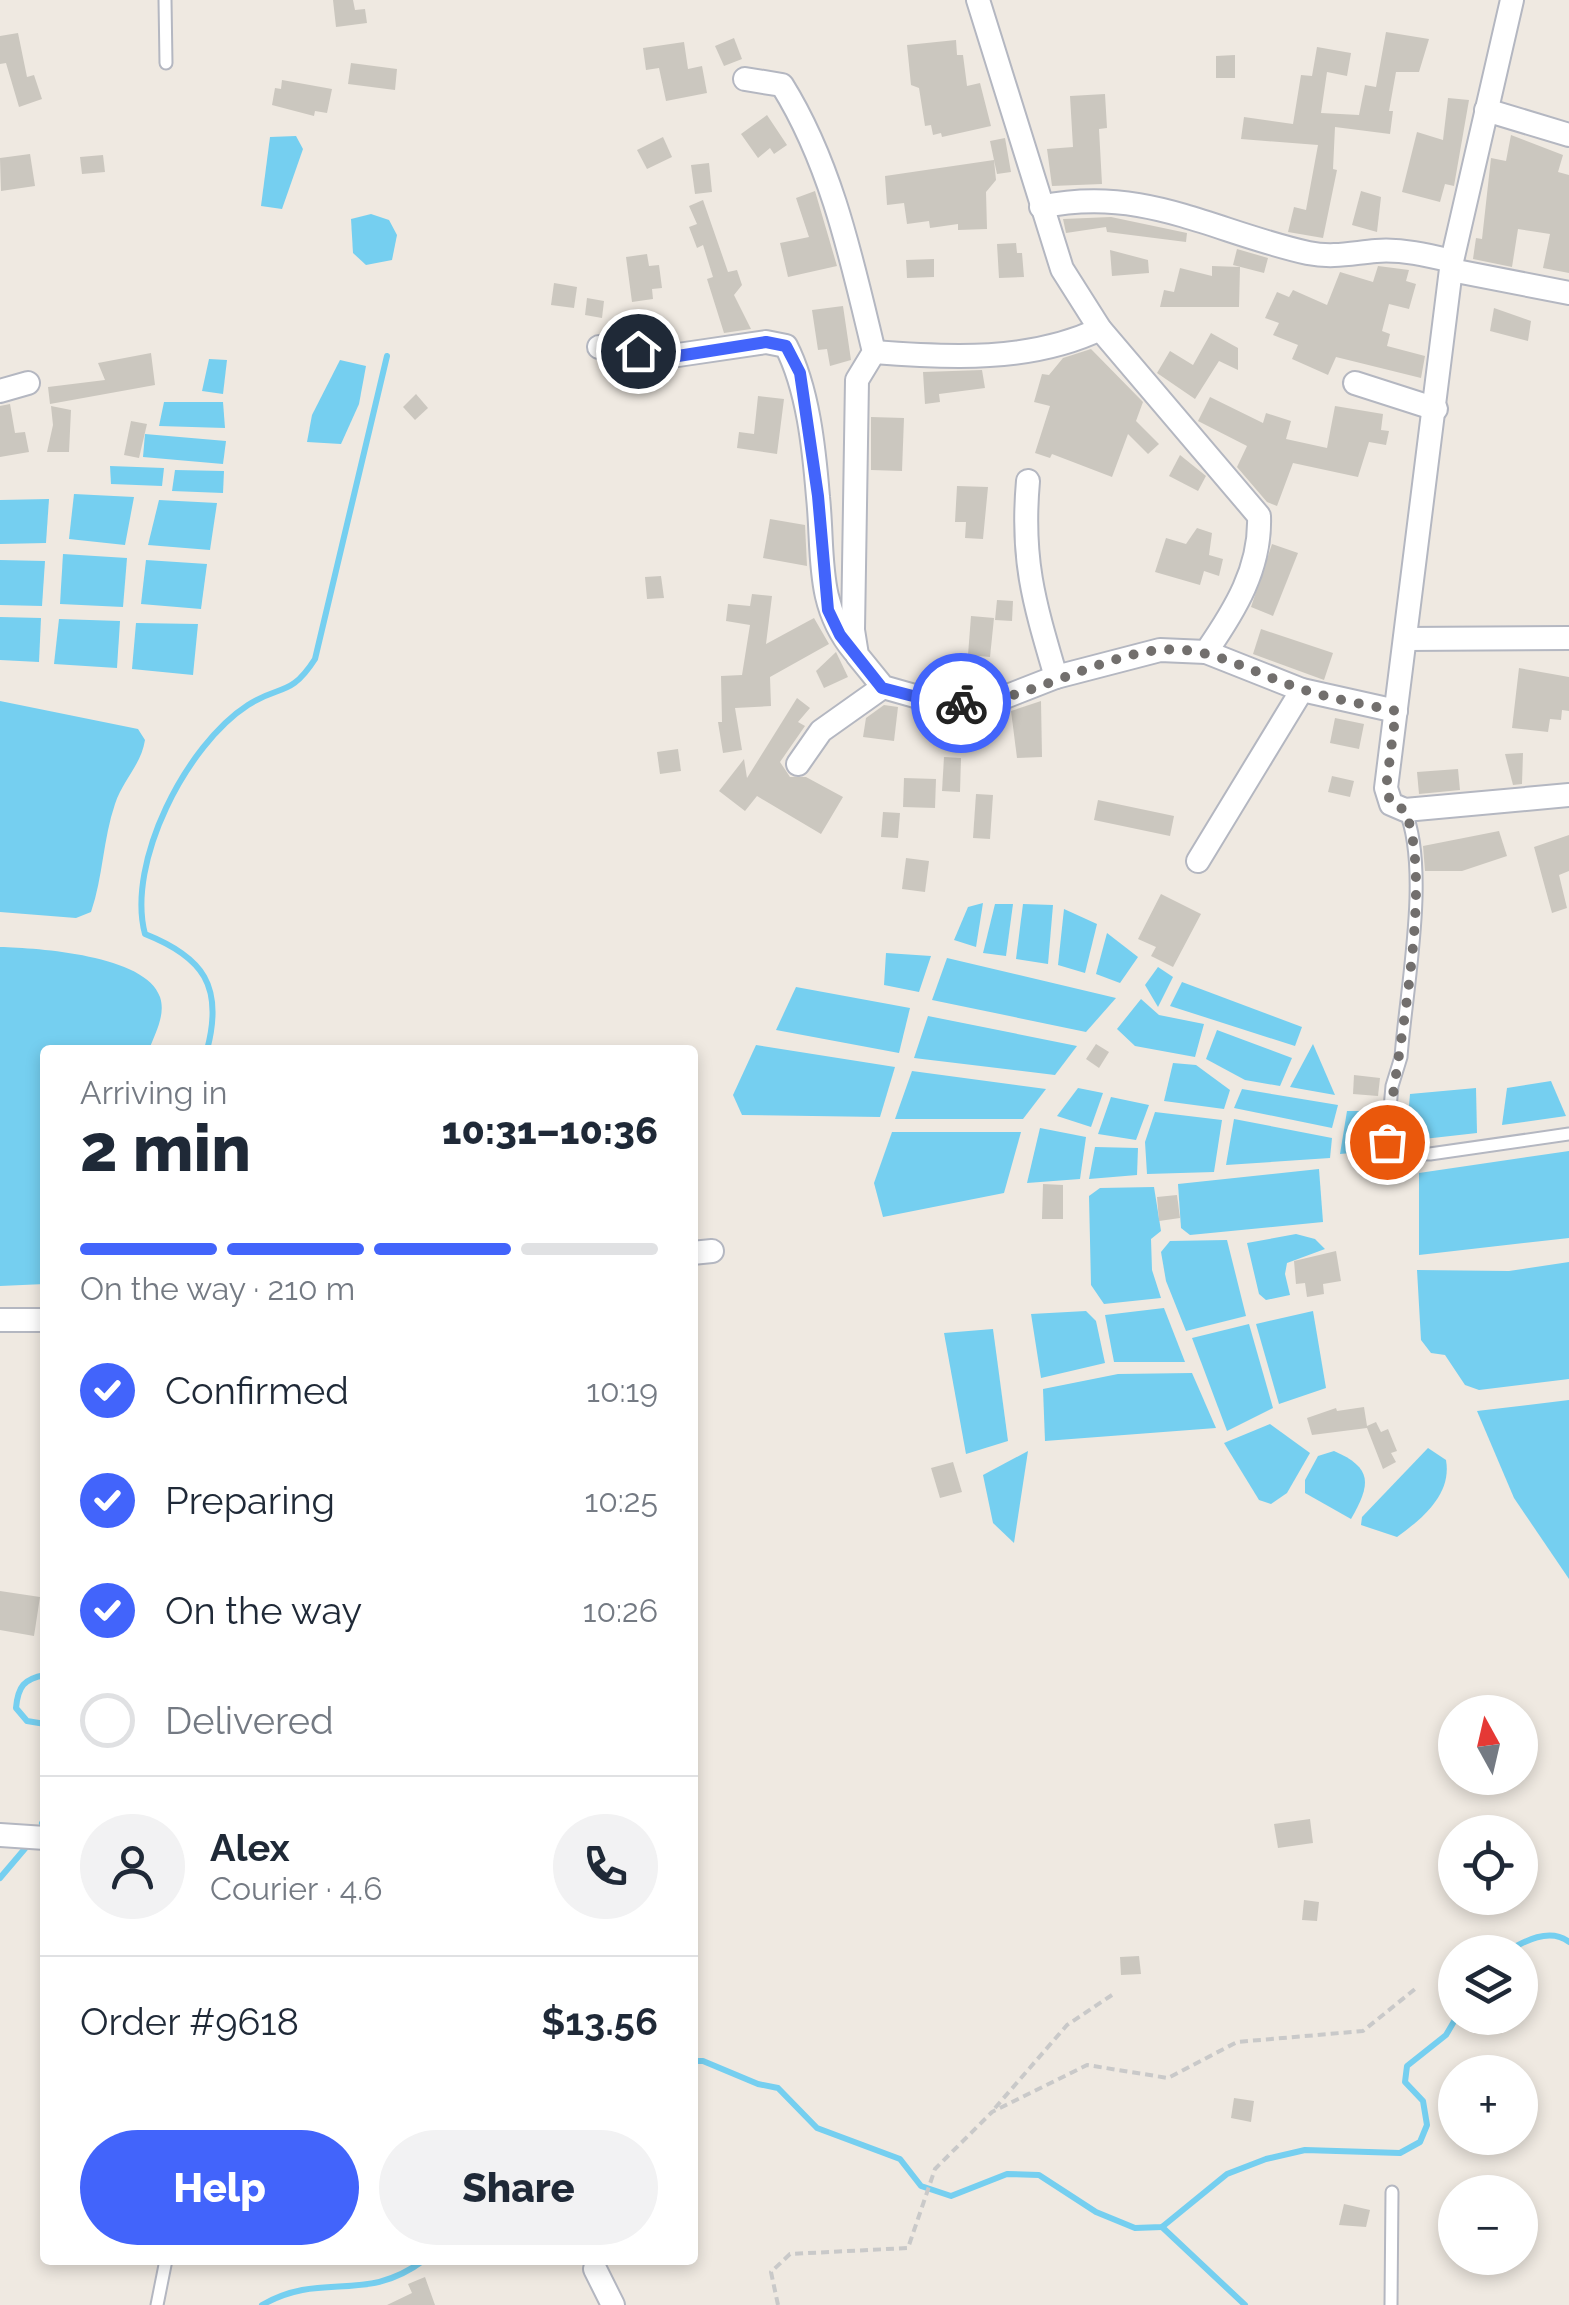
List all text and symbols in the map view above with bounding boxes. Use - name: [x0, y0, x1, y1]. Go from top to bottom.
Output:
- pin: [596, 309, 681, 394]
- icon: home: [611, 324, 666, 379]
- courier: [911, 653, 1011, 753]
- icon: bike: [934, 676, 989, 731]
- text: Arriving in: [80, 1074, 227, 1111]
- pin: [1345, 1100, 1430, 1185]
- text: 10:31–10:36: [442, 1108, 658, 1153]
- text: 2 min: [80, 1110, 251, 1186]
- icon: bag: [1360, 1115, 1415, 1170]
- text: On the way · 210 m: [80, 1270, 355, 1307]
- icon: check: [80, 1363, 135, 1418]
- text: Confirmed: [165, 1368, 349, 1413]
- text: 10:19: [586, 1372, 658, 1409]
- icon: check: [80, 1473, 135, 1528]
- text: Preparing: [165, 1478, 335, 1523]
- text: 10:25: [585, 1482, 658, 1519]
- icon: check: [80, 1583, 135, 1638]
- text: On the way: [165, 1588, 362, 1633]
- text: 10:26: [583, 1592, 658, 1629]
- north arrow: [1438, 1695, 1538, 1795]
- map controls: [1438, 1695, 1538, 2275]
- text: Delivered: [165, 1698, 334, 1743]
- button: person: [80, 1814, 185, 1919]
- button: phone: [553, 1814, 658, 1919]
- button: locate: [1438, 1815, 1538, 1915]
- text: Alex: [210, 1825, 290, 1870]
- text: Courier · 4.6: [210, 1870, 383, 1907]
- button: layers: [1438, 1935, 1538, 2035]
- text: Order #9618: [80, 1999, 299, 2044]
- text: $13.56: [541, 1999, 658, 2044]
- button: +: [1438, 2055, 1538, 2155]
- button: Help: [80, 2130, 359, 2245]
- button: Share: [379, 2130, 658, 2245]
- button: −: [1438, 2175, 1538, 2275]

